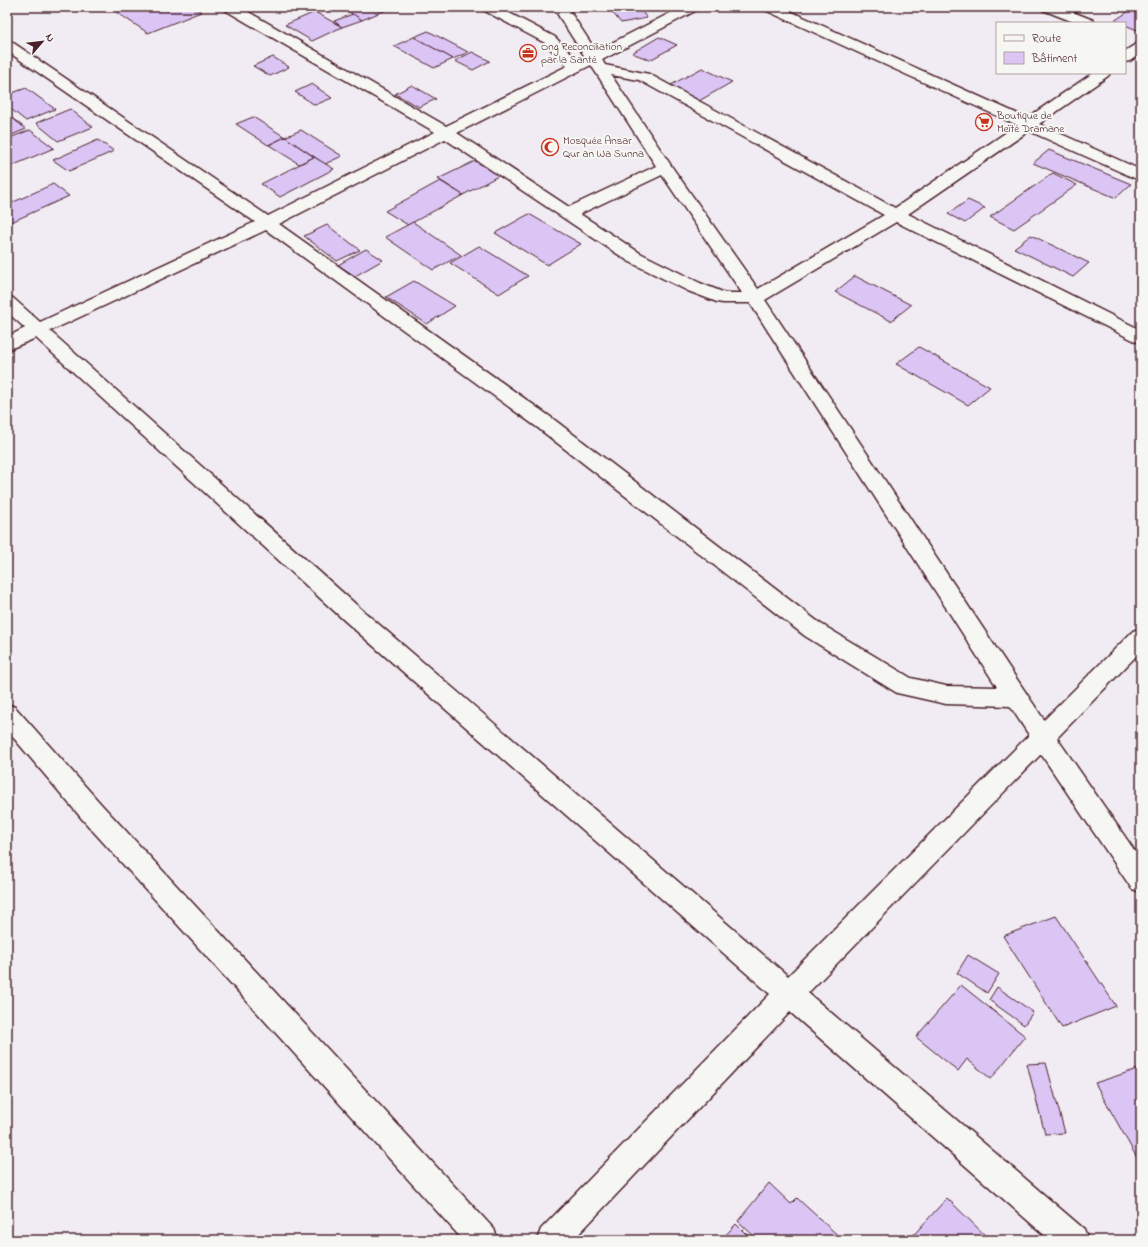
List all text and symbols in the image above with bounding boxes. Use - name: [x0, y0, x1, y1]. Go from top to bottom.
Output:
- north arrow: [22, 22, 62, 62]
- legend: [996, 22, 1126, 74]
- text: Route: [1032, 30, 1062, 48]
- text: N: [41, 31, 59, 45]
- place label: Ong Reconciliation par la Santé: [541, 39, 622, 68]
- office icon: Ong Reconciliation par la Santé: [518, 43, 538, 63]
- text: Bâtiment: [1031, 50, 1077, 68]
- place label: Boutique de Meïté Dramane: [996, 108, 1064, 137]
- supermarket icon: Boutique de Meïté Dramane: [974, 112, 994, 132]
- place label: Mosquée Ansar Qur an Wa Sunna: [563, 133, 644, 162]
- mosque icon: Mosquée Ansar Qur an Wa Sunna: [540, 137, 560, 157]

